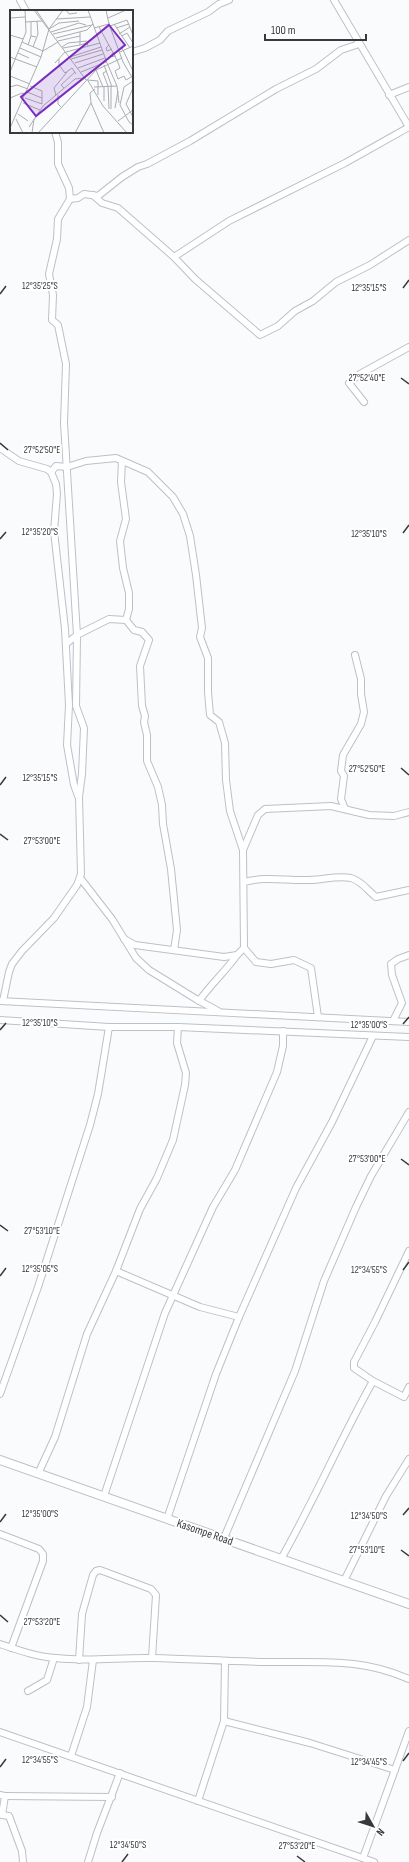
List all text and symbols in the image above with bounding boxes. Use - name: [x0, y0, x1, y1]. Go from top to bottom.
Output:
- inset map: [10, 10, 133, 133]
- scale bar: [265, 16, 366, 42]
- text: 100 m: [271, 23, 296, 38]
- text: 12°35'25"S: [22, 280, 58, 292]
- text: 12°35'15"S: [351, 282, 387, 294]
- text: 27°52'40"E: [349, 372, 385, 384]
- text: 27°52'50"E: [24, 444, 60, 456]
- text: 12°35'20"S: [22, 526, 58, 538]
- text: 12°35'10"S: [351, 528, 387, 540]
- text: 27°52'50"E: [349, 763, 385, 775]
- text: 12°35'15"S: [22, 772, 58, 784]
- text: 27°53'00"E: [23, 835, 61, 847]
- text: 12°35'10"S: [22, 1017, 58, 1029]
- text: 12°35'00"S: [351, 1019, 387, 1031]
- text: 27°53'00"E: [348, 1153, 386, 1165]
- text: 27°53'10"E: [24, 1225, 60, 1237]
- text: 12°35'05"S: [22, 1263, 58, 1275]
- text: 12°34'55"S: [351, 1264, 387, 1276]
- text: 12°35'00"S: [22, 1508, 58, 1520]
- text: 12°34'50"S: [351, 1510, 387, 1522]
- street label: Kasompe Road: [175, 1516, 235, 1549]
- text: 27°53'10"E: [349, 1544, 385, 1556]
- text: 27°53'20"E: [24, 1616, 60, 1628]
- text: 12°34'55"S: [22, 1754, 58, 1766]
- text: 12°34'45"S: [351, 1756, 387, 1768]
- north arrow: [353, 1806, 393, 1846]
- text: N: [373, 1826, 387, 1838]
- text: 12°34'50"S: [110, 1839, 146, 1851]
- text: 27°53'20"E: [279, 1840, 315, 1852]

